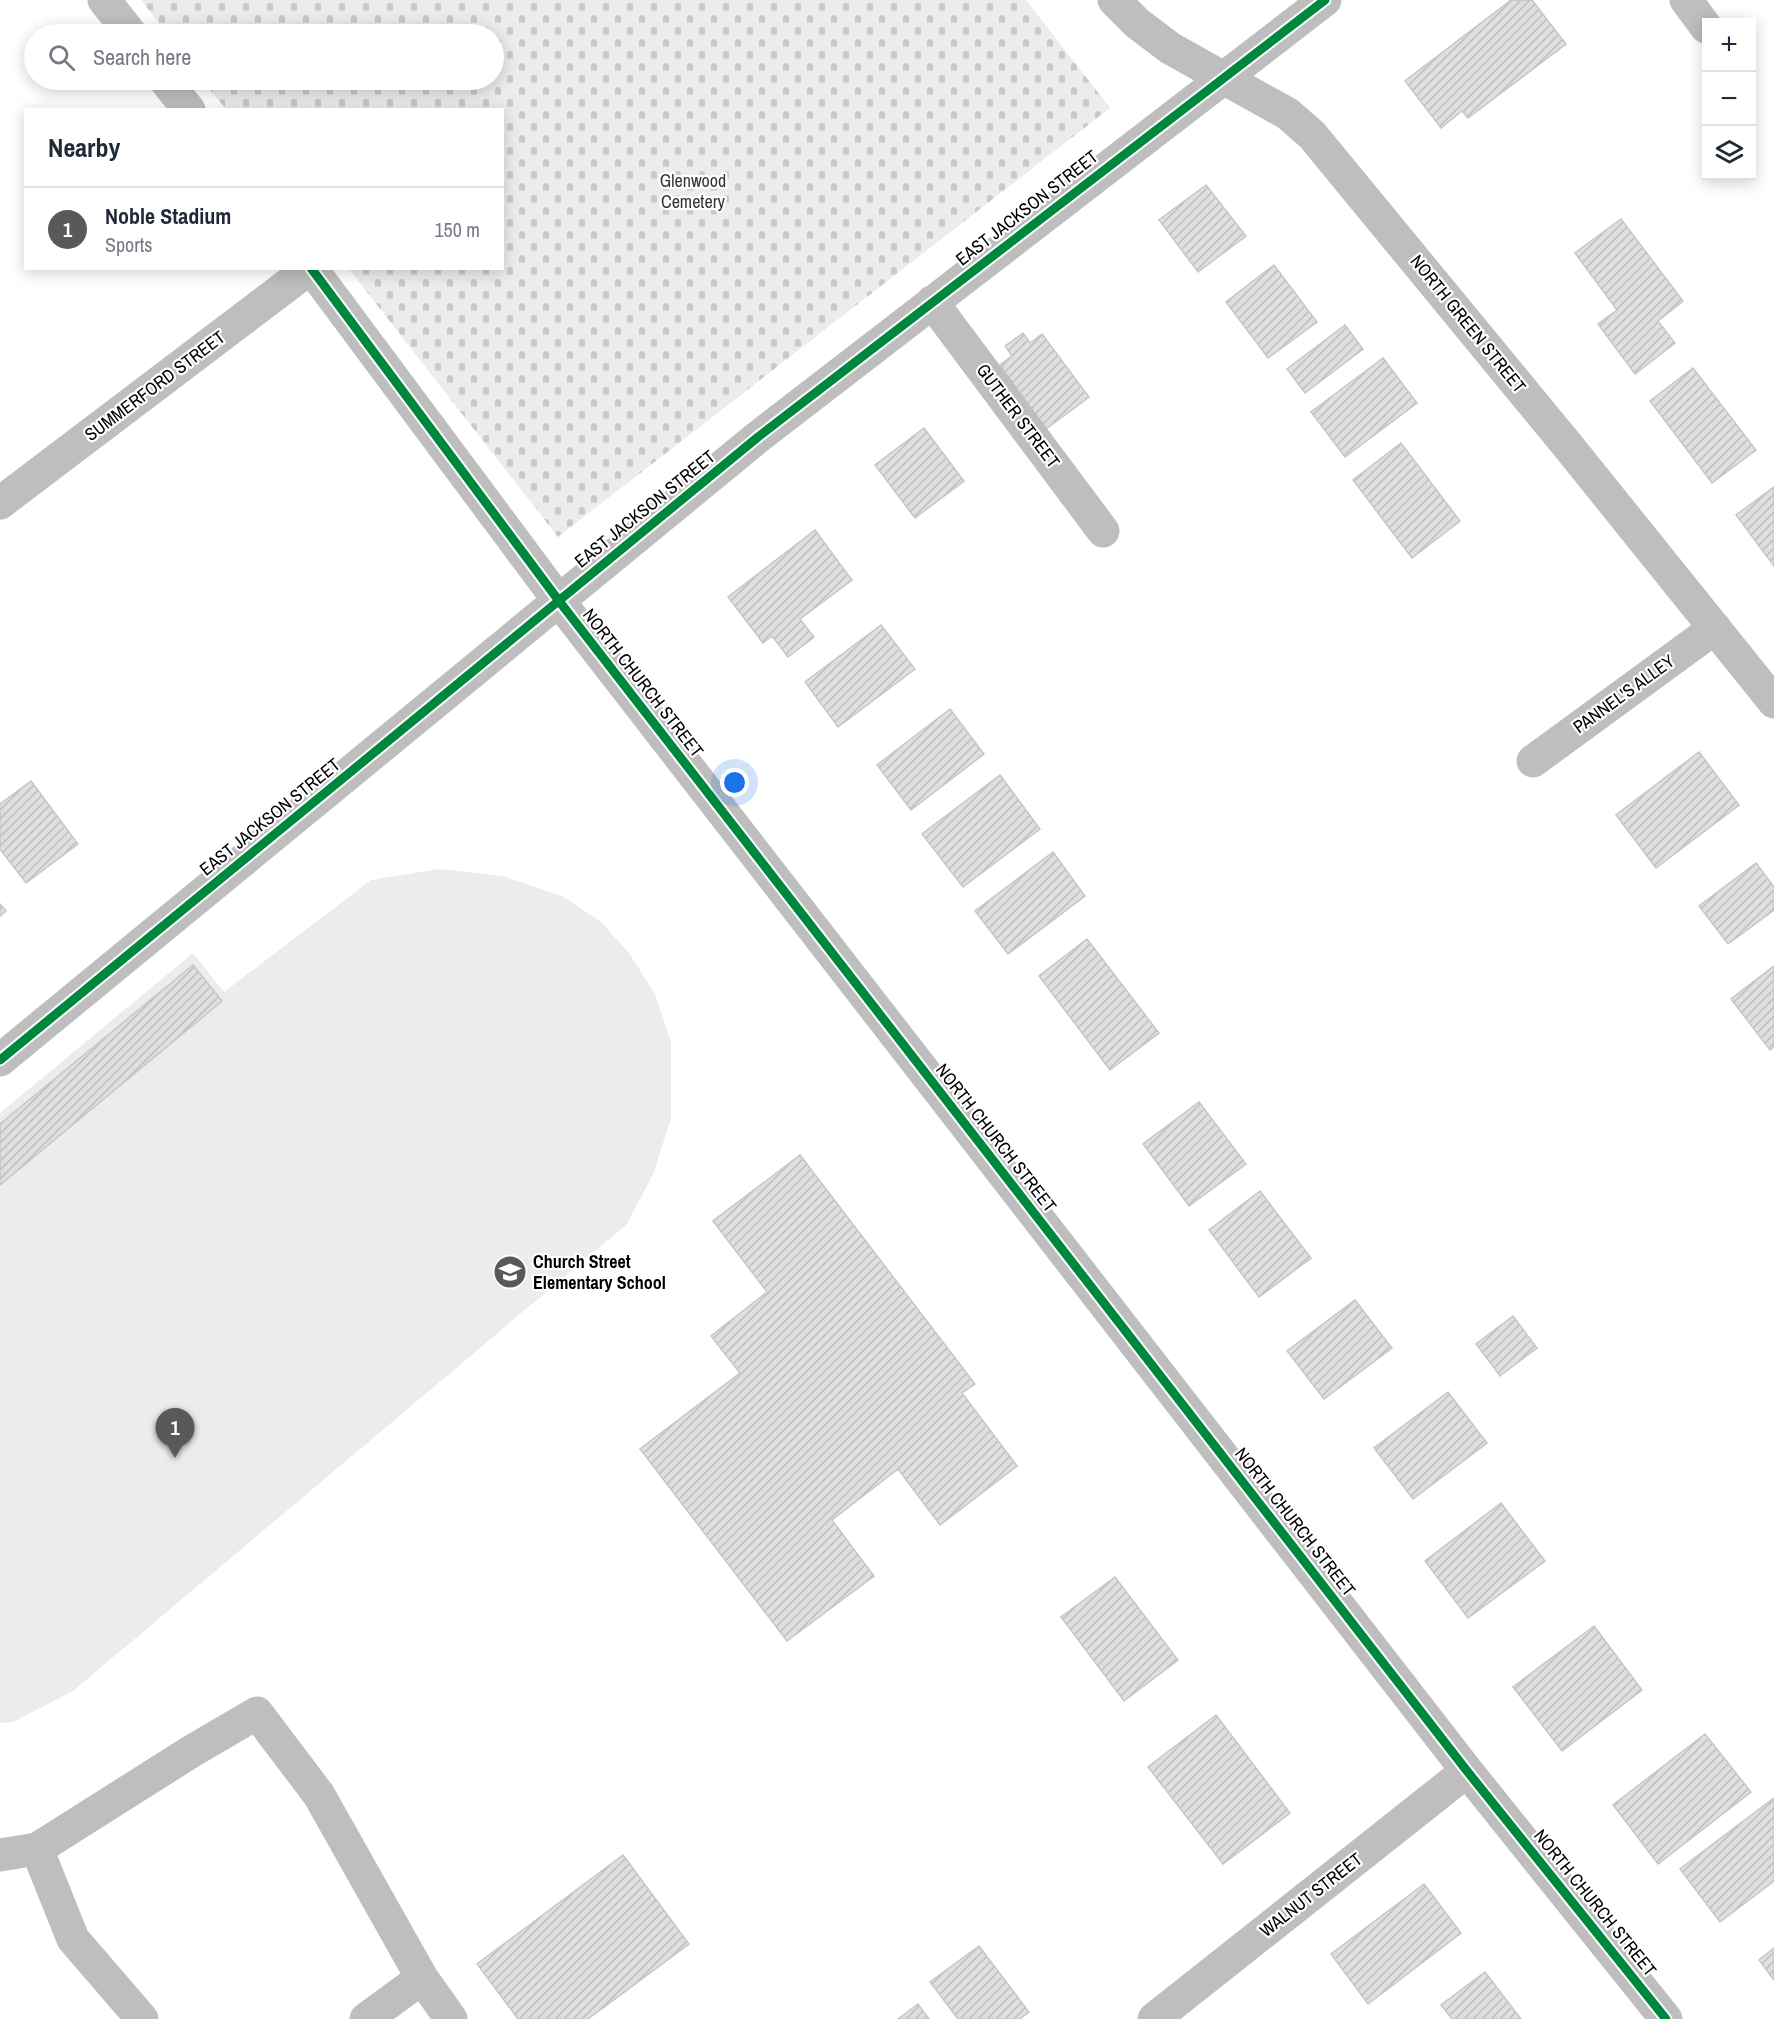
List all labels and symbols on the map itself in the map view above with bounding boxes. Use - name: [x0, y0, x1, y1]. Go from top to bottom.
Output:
- street label: EAST JACKSON STREET: [950, 144, 1103, 271]
- park label: Glenwood Cemetery: [660, 168, 726, 214]
- street label: NORTH GREEN STREET: [1405, 249, 1532, 398]
- street label: SUMMERFORD STREET: [79, 325, 230, 447]
- street label: GUTHER STREET: [971, 358, 1066, 473]
- street label: EAST JACKSON STREET: [569, 444, 720, 573]
- street label: NORTH CHURCH STREET: [577, 603, 709, 762]
- street label: PANNEL'S ALLEY: [1568, 648, 1680, 739]
- street label: EAST JACKSON STREET: [194, 752, 345, 881]
- your location: [720, 768, 749, 797]
- street label: NORTH CHURCH STREET: [930, 1058, 1062, 1217]
- place label: Church Street Elementary School: [533, 1249, 666, 1295]
- school or university icon: Church Street Elementary School: [492, 1254, 528, 1290]
- pin: 1: [156, 1408, 195, 1458]
- street label: NORTH CHURCH STREET: [1229, 1442, 1361, 1601]
- street label: NORTH CHURCH STREET: [1528, 1824, 1663, 1982]
- street label: WALNUT STREET: [1254, 1847, 1367, 1943]

